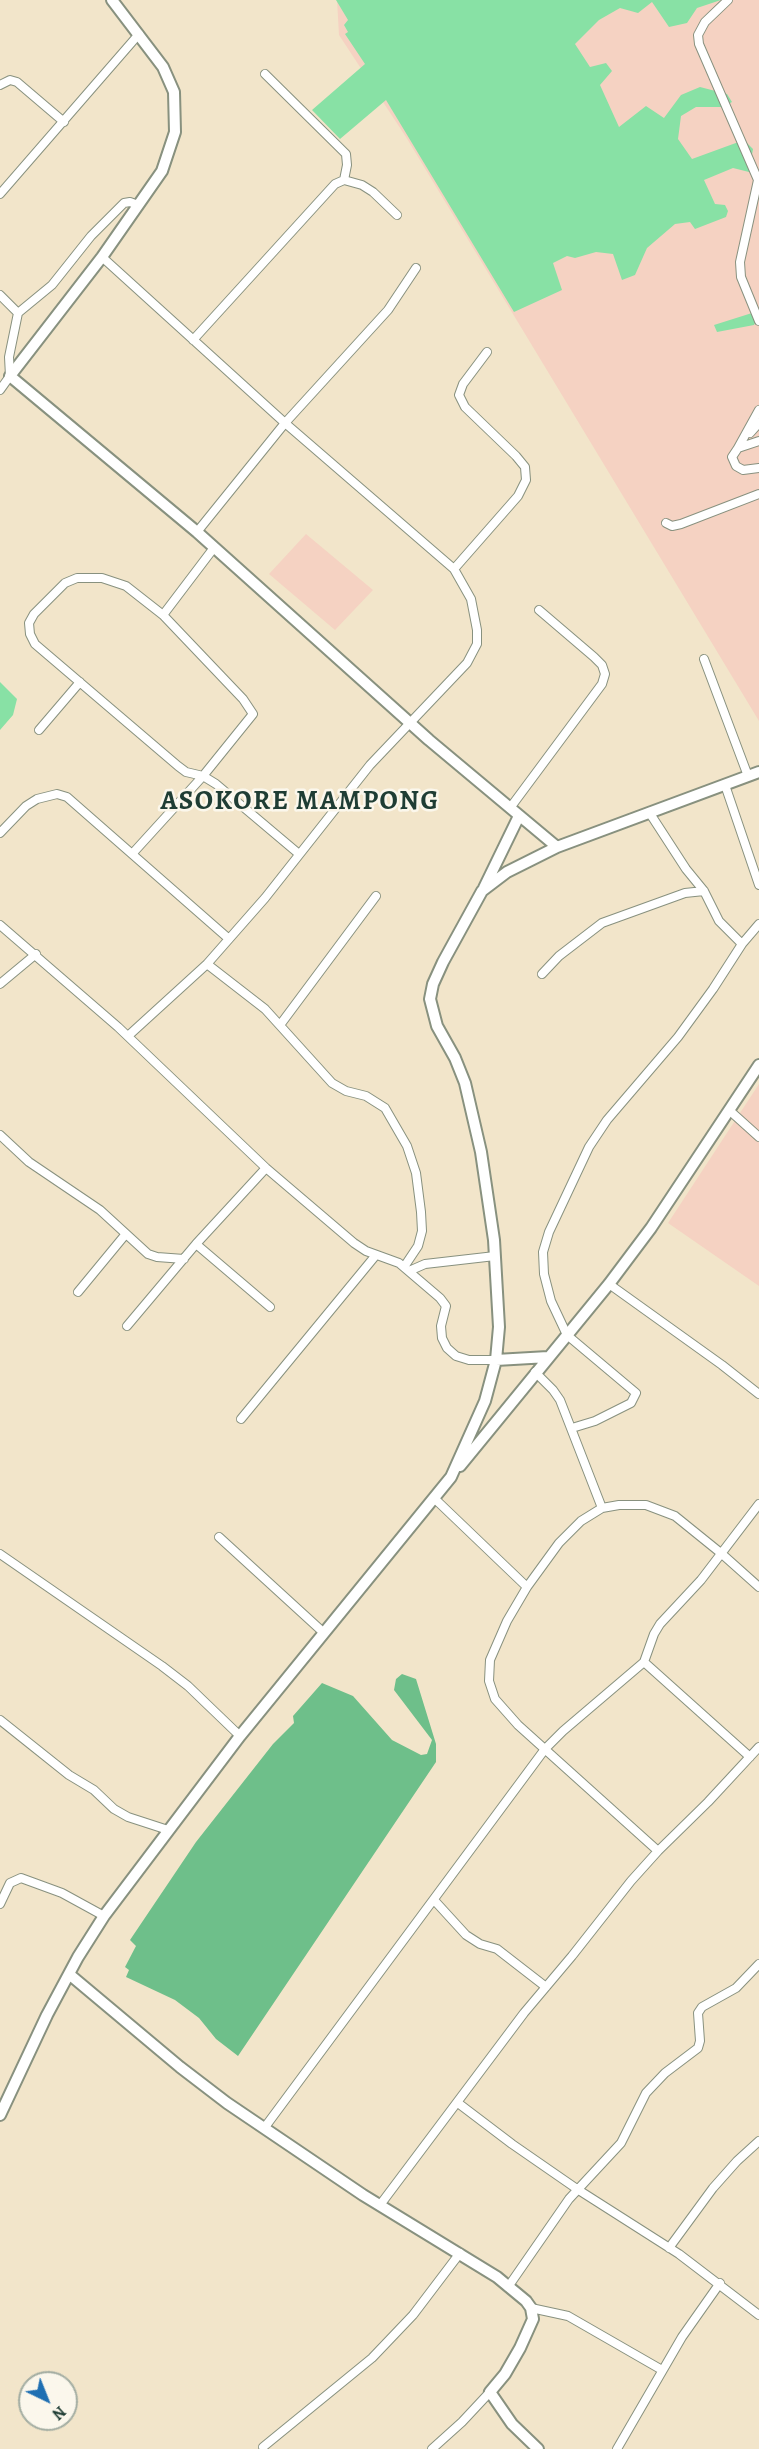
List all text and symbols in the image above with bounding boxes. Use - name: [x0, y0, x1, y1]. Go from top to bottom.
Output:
- district label: ASOKORE MAMPONG: [160, 786, 440, 818]
- north arrow: [18, 2371, 78, 2431]
- text: N: [47, 2401, 71, 2425]

